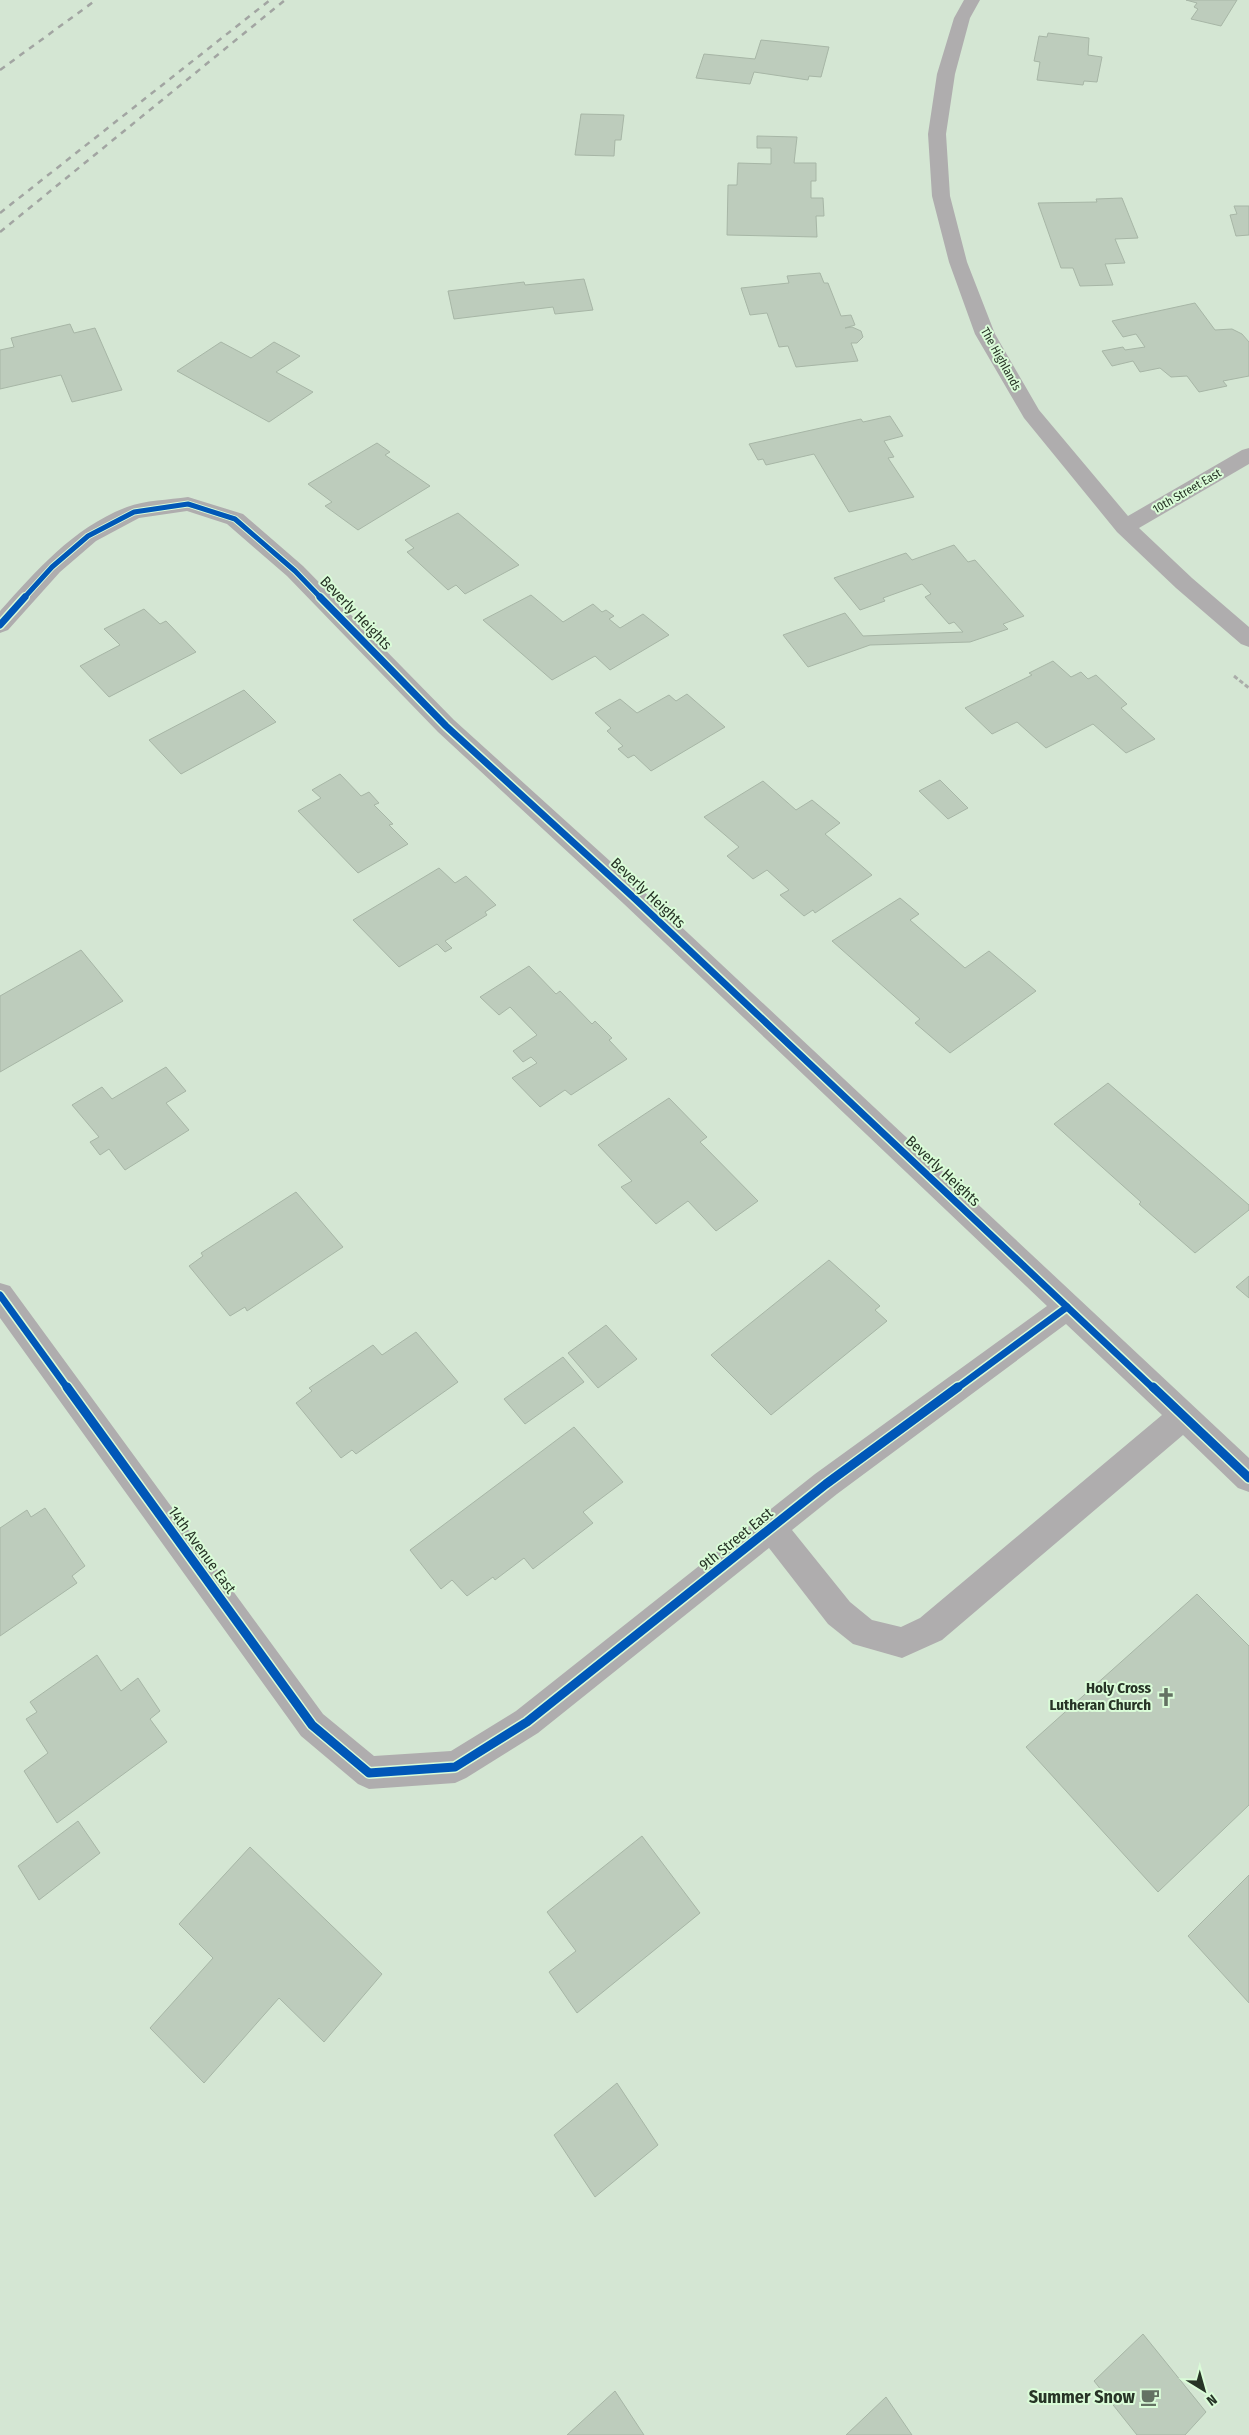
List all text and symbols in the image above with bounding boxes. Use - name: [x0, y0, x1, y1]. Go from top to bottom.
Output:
- street label: The Highlands: [978, 325, 1024, 393]
- street label: 10th Street East: [1150, 466, 1224, 516]
- street label: Beverly Heights: [316, 572, 396, 654]
- street label: Beverly Heights: [607, 854, 689, 932]
- street label: Beverly Heights: [902, 1132, 984, 1210]
- street label: 14th Avenue East: [164, 1503, 240, 1597]
- street label: 9th Street East: [696, 1504, 776, 1574]
- place label: Holy Cross Lutheran Church: [1049, 1679, 1151, 1714]
- church icon: Holy Cross Lutheran Church: [1155, 1686, 1177, 1708]
- north arrow: [1179, 2365, 1229, 2415]
- place label: Summer Snow: [1029, 2386, 1136, 2408]
- cafe icon: Summer Snow: [1139, 2386, 1161, 2408]
- text: N: [1203, 2391, 1220, 2409]

